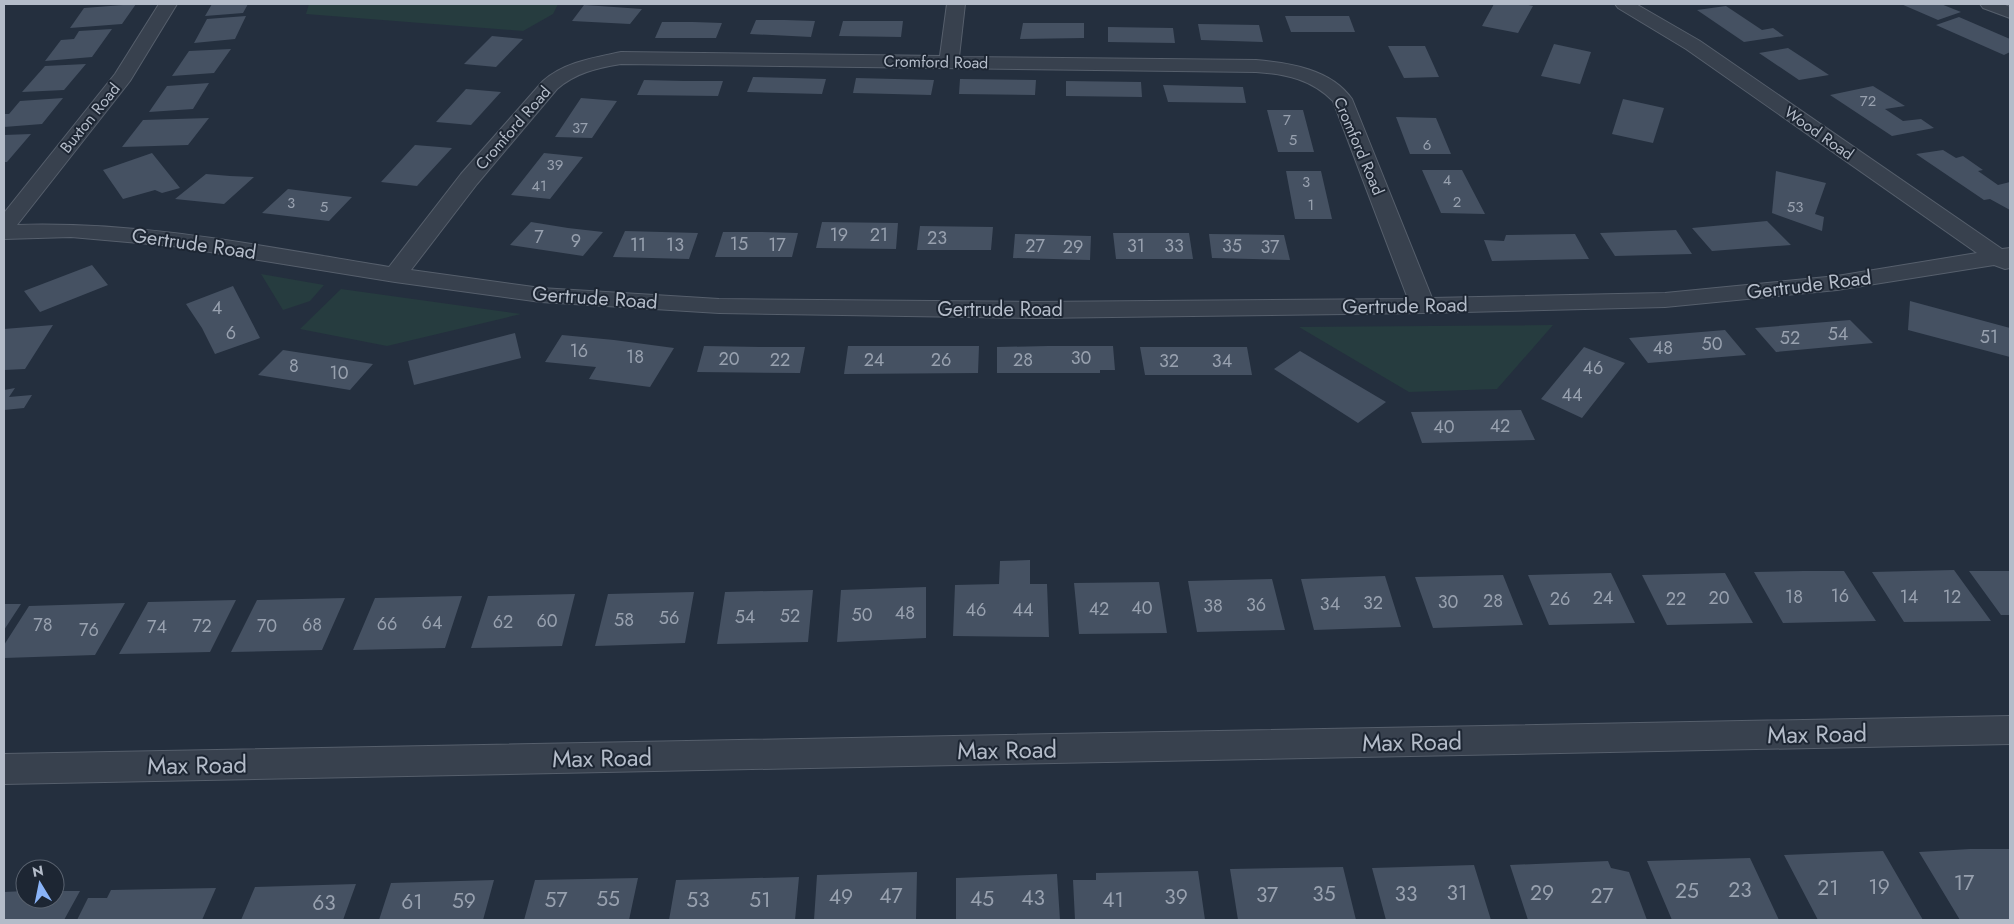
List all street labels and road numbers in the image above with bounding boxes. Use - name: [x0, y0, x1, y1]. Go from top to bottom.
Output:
- street label: Cromford Road: [883, 50, 989, 74]
- street label: Buxton Road: [55, 78, 125, 158]
- street label: Cromford Road: [470, 81, 556, 175]
- street label: Cromford Road: [1328, 93, 1390, 199]
- street label: Wood Road: [1779, 101, 1859, 165]
- street label: Gertrude Road: [130, 221, 258, 267]
- street label: Gertrude Road: [1745, 263, 1873, 307]
- street label: Gertrude Road: [531, 279, 659, 317]
- street label: Gertrude Road: [1342, 290, 1468, 322]
- street label: Gertrude Road: [937, 295, 1063, 324]
- street label: Max Road: [1767, 716, 1867, 752]
- street label: Max Road: [1362, 724, 1462, 760]
- street label: Max Road: [957, 732, 1057, 768]
- street label: Max Road: [552, 740, 652, 776]
- street label: Max Road: [147, 747, 247, 783]

